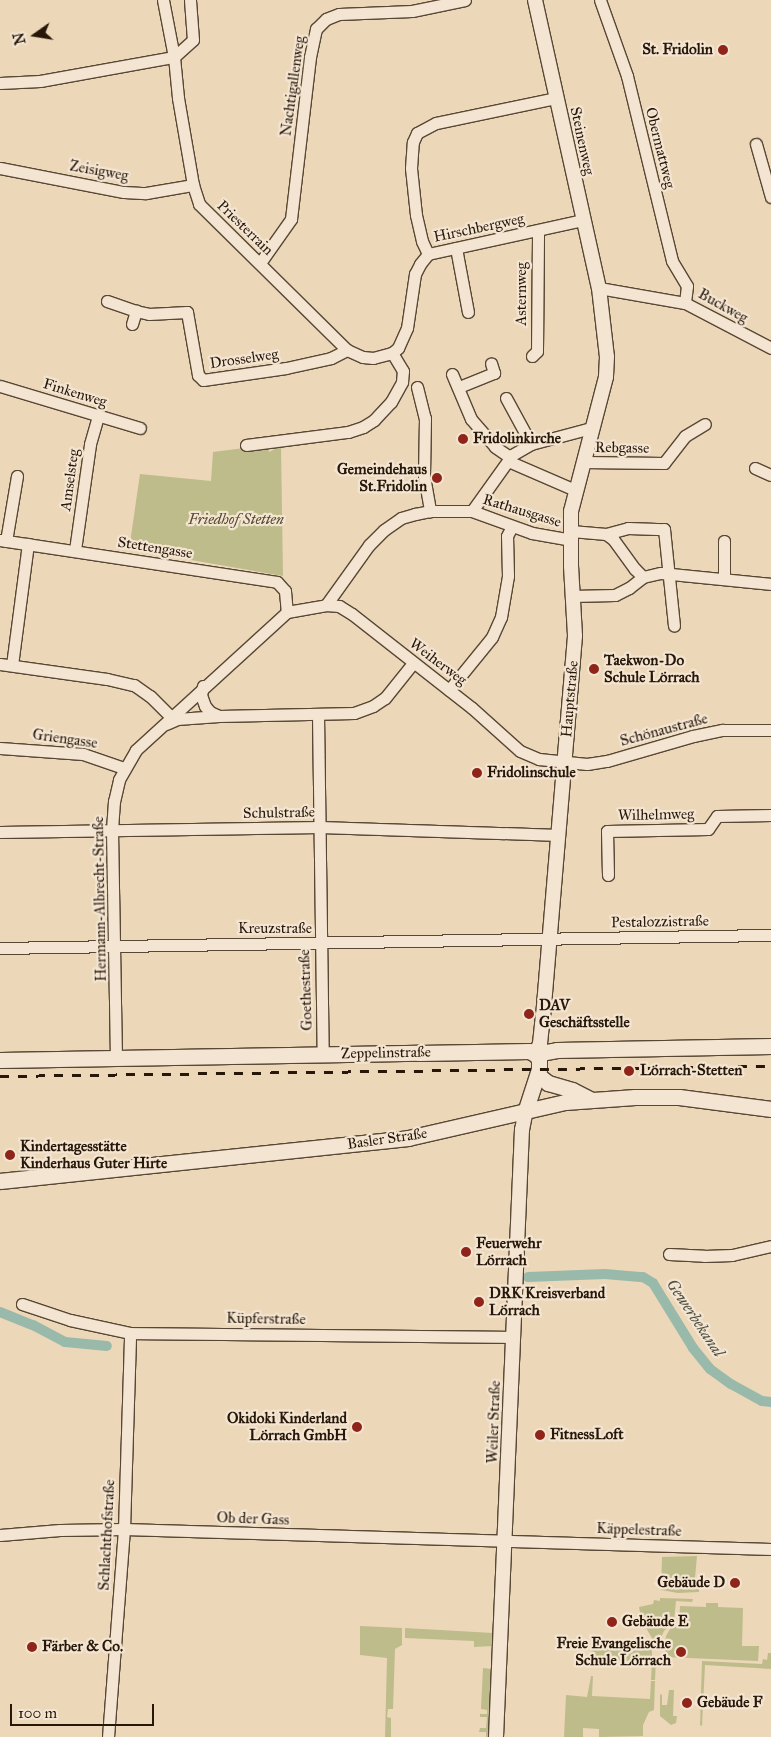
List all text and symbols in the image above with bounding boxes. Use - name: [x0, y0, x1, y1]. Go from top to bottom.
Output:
- north arrow: [10, 10, 60, 60]
- text: N: [10, 31, 30, 46]
- street label: Nachtigallenweg: [277, 35, 309, 137]
- place label: St. Fridolin: [642, 41, 713, 59]
- marker: St. Fridolin: [717, 44, 729, 56]
- street label: Steinenweg: [566, 105, 598, 177]
- street label: Obermattweg: [641, 106, 679, 190]
- street label: Zeisigweg: [68, 157, 130, 185]
- street label: Priesterrain: [213, 197, 277, 259]
- street label: Hirschbergweg: [432, 210, 526, 246]
- street label: Asternweg: [513, 262, 531, 326]
- street label: Buckweg: [695, 285, 751, 327]
- street label: Drosselweg: [209, 345, 279, 373]
- street label: Finkenweg: [41, 375, 109, 411]
- place label: Fridolinkirche: [473, 430, 561, 448]
- marker: Fridolinkirche: [457, 433, 469, 445]
- street label: Rebgasse: [595, 439, 649, 457]
- street label: Amselsteg: [57, 448, 83, 512]
- place label: Gemeindehaus St.Fridolin: [337, 460, 427, 495]
- marker: Gemeindehaus St.Fridolin: [431, 472, 443, 484]
- street label: Rathausgasse: [481, 491, 563, 531]
- park label: Friedhof Stetten: [188, 511, 284, 529]
- street label: Stettengasse: [116, 533, 194, 563]
- street label: Weiherweg: [406, 635, 470, 689]
- place label: Taekwon-Do Schule Lörrach: [604, 651, 700, 686]
- street label: Hauptstraße: [558, 660, 582, 738]
- marker: Taekwon-Do Schule Lörrach: [588, 663, 600, 675]
- street label: Schönaustraße: [618, 710, 710, 750]
- street label: Griengasse: [31, 726, 99, 752]
- place label: Fridolinschule: [487, 764, 576, 782]
- marker: Fridolinschule: [471, 767, 483, 779]
- street label: Schulstraße: [243, 803, 315, 823]
- street label: Wilhelmweg: [618, 805, 694, 825]
- street label: Hermann-Albrecht-Straße: [90, 816, 110, 982]
- street label: Pestalozzistraße: [611, 912, 709, 932]
- street label: Kreuzstraße: [238, 920, 312, 938]
- street label: Goethestraße: [296, 949, 316, 1031]
- place label: DAV Geschäftsstelle: [539, 996, 630, 1031]
- marker: DAV Geschäftsstelle: [523, 1008, 535, 1020]
- street label: Zeppelinstraße: [341, 1043, 431, 1063]
- place label: Lörrach-Stetten: [640, 1062, 742, 1080]
- marker: Lörrach-Stetten: [622, 1064, 636, 1078]
- street label: Basler Straße: [346, 1124, 428, 1154]
- place label: Kindertagesstätte Kinderhaus Guter Hirte: [20, 1137, 167, 1172]
- marker: Kindertagesstätte Kinderhaus Guter Hirte: [4, 1149, 16, 1161]
- place label: Feuerwehr Lörrach: [476, 1234, 542, 1269]
- marker: Feuerwehr Lörrach: [460, 1246, 472, 1258]
- water label: Gewerbekanal: [662, 1275, 728, 1361]
- place label: DRK Kreisverband Lörrach: [489, 1284, 605, 1319]
- marker: DRK Kreisverband Lörrach: [473, 1296, 485, 1308]
- street label: Küpferstraße: [226, 1309, 306, 1329]
- street label: Weiler Straße: [484, 1380, 504, 1464]
- place label: Okidoki Kinderland Lörrach GmbH: [227, 1409, 347, 1444]
- marker: Okidoki Kinderland Lörrach GmbH: [351, 1421, 363, 1433]
- place label: FitnessLoft: [550, 1426, 623, 1444]
- marker: FitnessLoft: [534, 1429, 546, 1441]
- street label: Schlachthofstraße: [95, 1479, 119, 1591]
- street label: Ob der Gass: [216, 1509, 290, 1529]
- street label: Käppelestraße: [596, 1520, 682, 1540]
- place label: Gebäude D: [657, 1574, 725, 1592]
- marker: Gebäude D: [729, 1577, 741, 1589]
- place label: Gebäude E: [622, 1613, 689, 1631]
- marker: Gebäude E: [606, 1616, 618, 1628]
- place label: Freie Evangelische Schule Lörrach: [556, 1634, 671, 1669]
- place label: Färber & Co.: [42, 1638, 123, 1656]
- marker: Färber & Co.: [26, 1641, 38, 1653]
- marker: Freie Evangelische Schule Lörrach: [675, 1646, 687, 1658]
- scale bar: [12, 1694, 156, 1726]
- place label: Gebäude F: [697, 1694, 763, 1712]
- marker: Gebäude F: [681, 1697, 693, 1709]
- text: 100 m: [18, 1704, 57, 1722]

